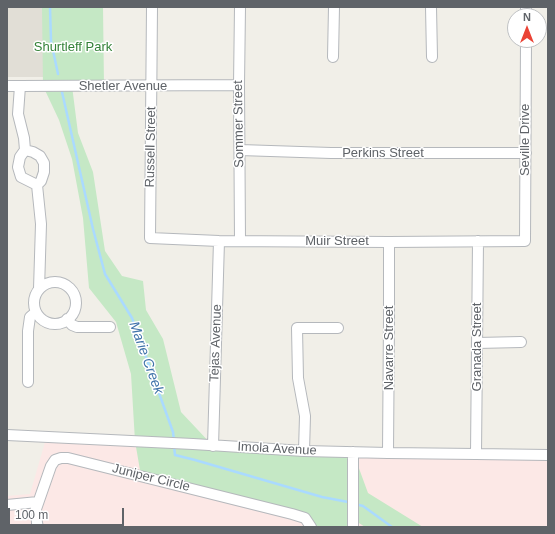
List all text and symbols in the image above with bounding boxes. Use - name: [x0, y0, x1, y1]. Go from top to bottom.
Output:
- north arrow: [507, 8, 547, 48]
- text: N: [523, 11, 531, 23]
- park label: Shurtleff Park: [34, 39, 112, 55]
- street label: Shetler Avenue: [79, 78, 167, 94]
- street label: Sommer Street: [230, 80, 248, 168]
- street label: Seville Drive: [517, 104, 533, 176]
- street label: Russell Street: [142, 106, 160, 188]
- street label: Perkins Street: [342, 145, 424, 161]
- street label: Muir Street: [305, 233, 369, 249]
- street label: Granada Street: [469, 303, 485, 391]
- street label: Tejas Avenue: [207, 304, 225, 382]
- street label: Navarre Street: [381, 306, 397, 390]
- water label: Marie Creek: [125, 319, 167, 397]
- street label: Imola Avenue: [237, 439, 317, 459]
- street label: Juniper Circle: [111, 461, 191, 495]
- scale bar: [10, 500, 126, 526]
- text: 100 m: [15, 508, 48, 522]

